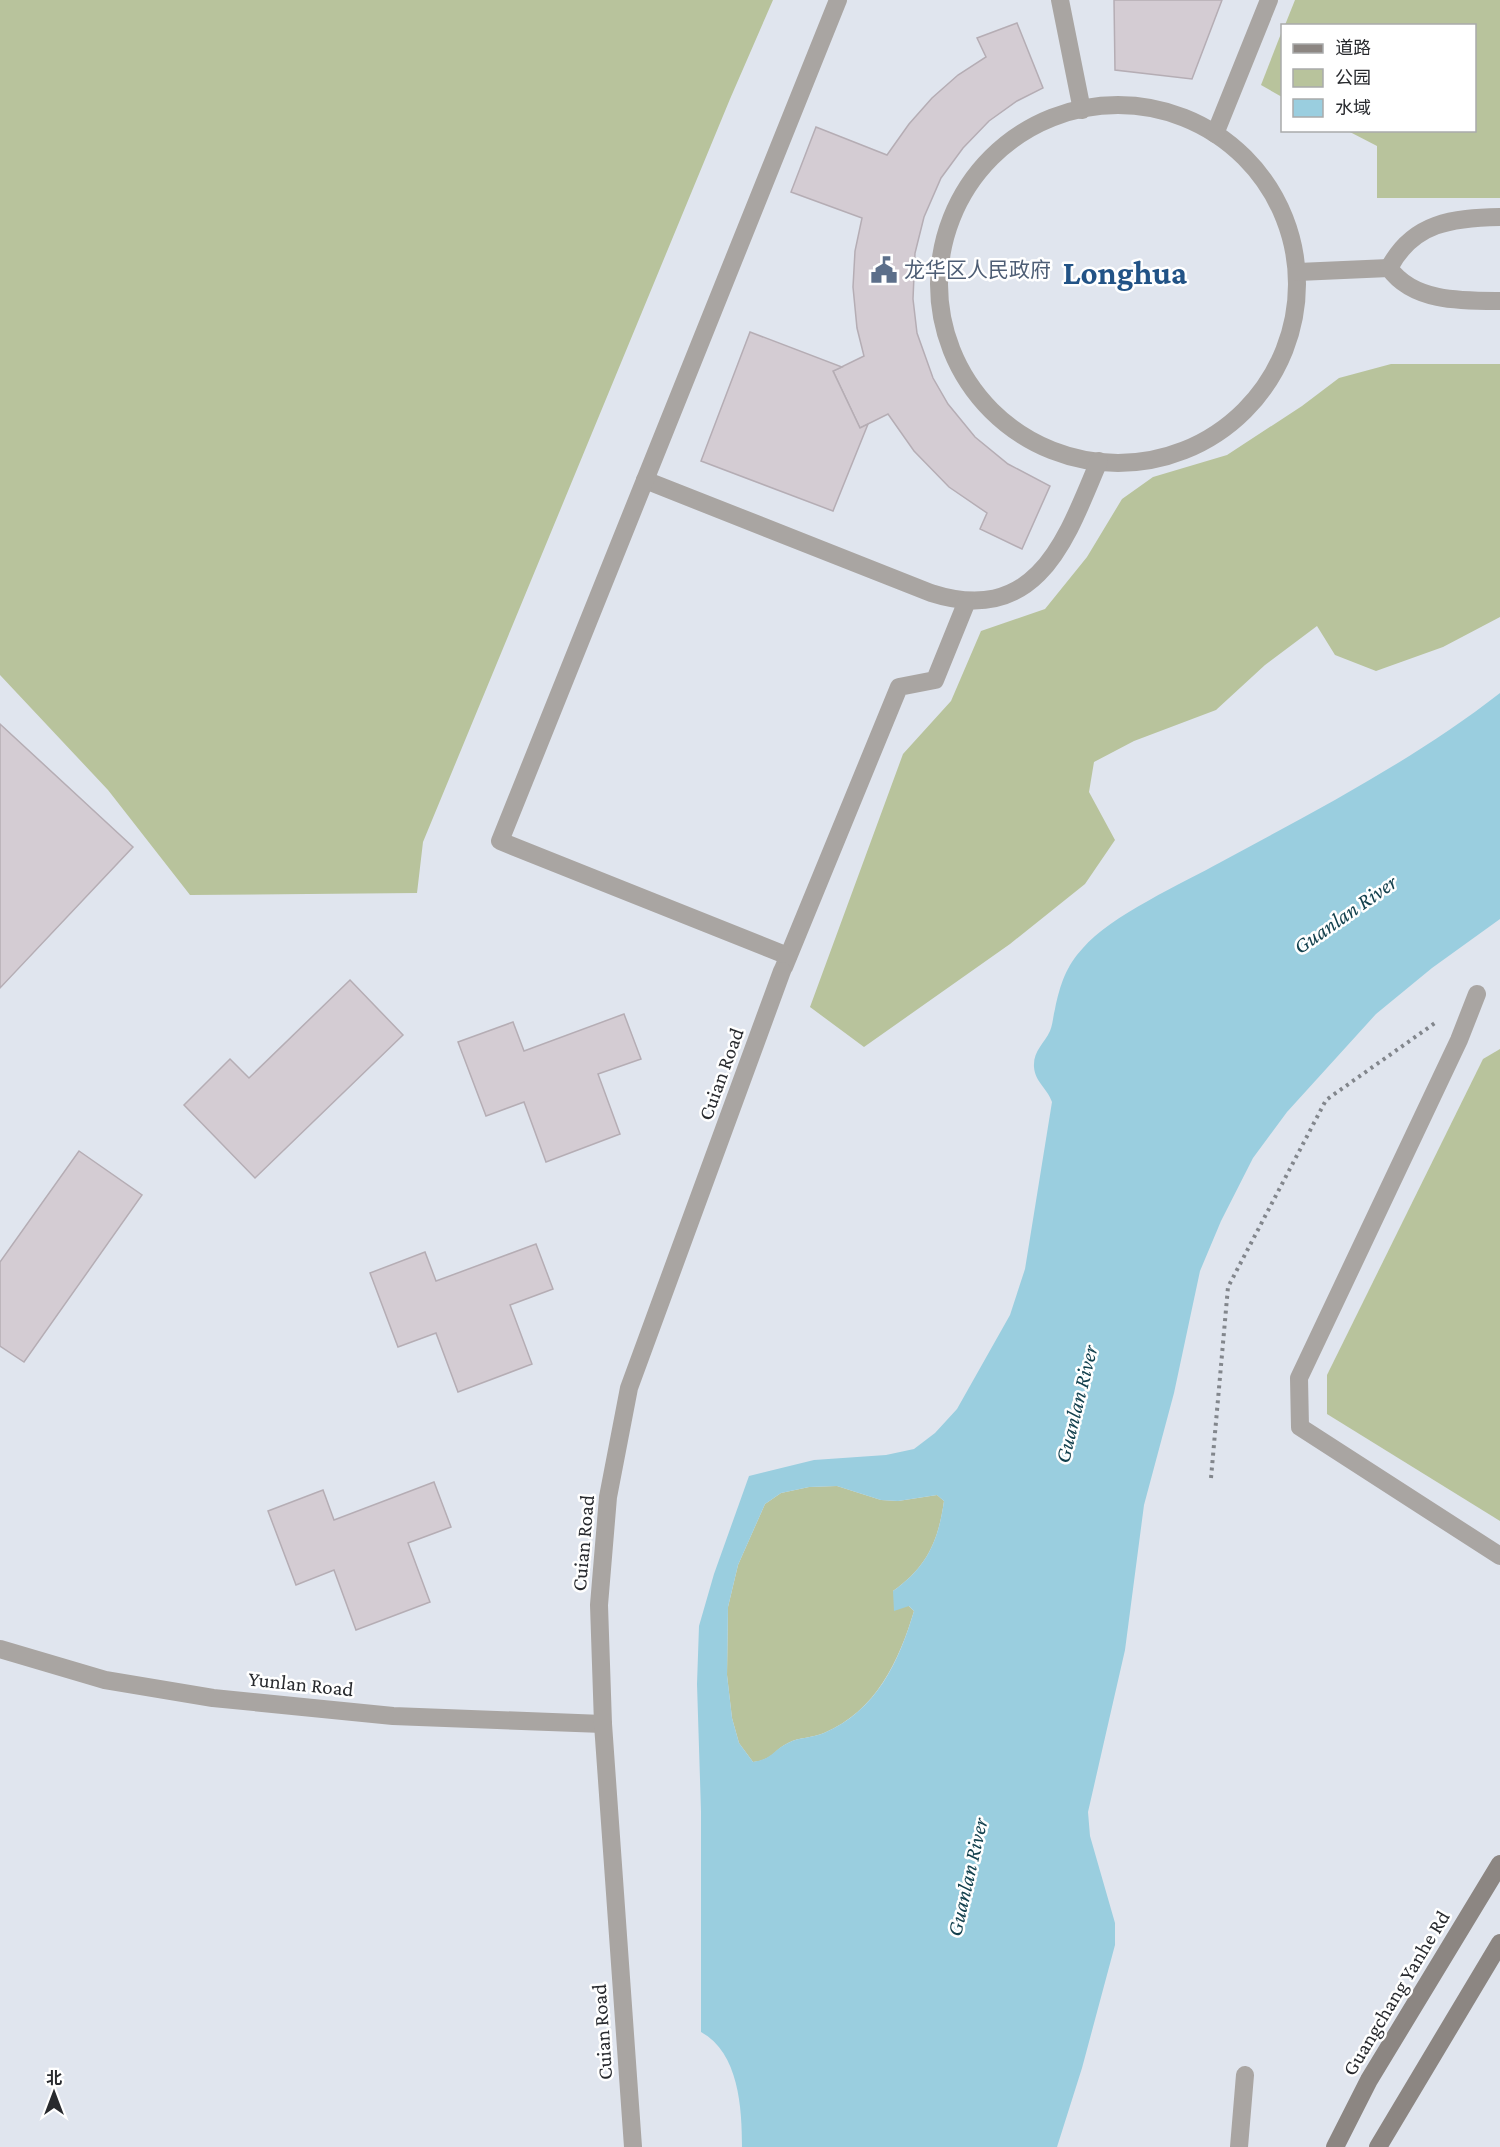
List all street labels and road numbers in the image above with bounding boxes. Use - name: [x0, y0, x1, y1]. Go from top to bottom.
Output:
- street label: Cuian Road: [693, 1025, 749, 1123]
- street label: Cuian Road: [567, 1494, 599, 1592]
- street label: Yunlan Road: [247, 1667, 355, 1701]
- street label: Guangchang Yanhe Rd: [1337, 1906, 1455, 2080]
- street label: Cuian Road: [587, 1983, 617, 2081]

